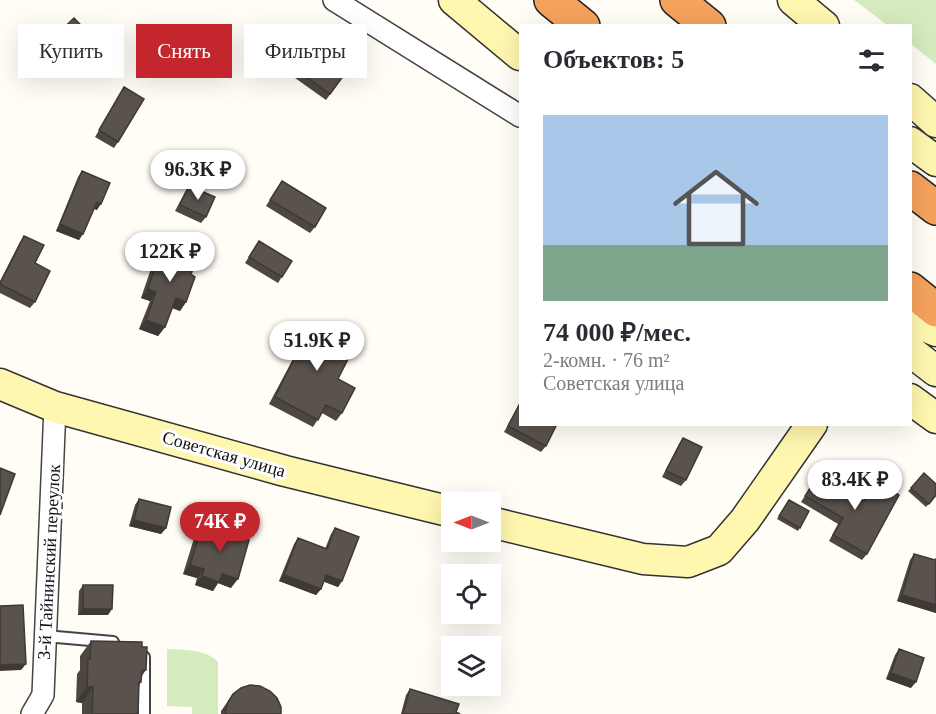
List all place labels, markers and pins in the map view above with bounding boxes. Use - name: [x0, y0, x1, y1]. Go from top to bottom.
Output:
- pin: 96.3K ₽: [143, 150, 253, 201]
- pin: 122K ₽: [121, 232, 219, 283]
- pin: 51.9K ₽: [262, 321, 372, 372]
- pin: 83.4K ₽: [800, 460, 910, 511]
- pin: 74K ₽: [178, 502, 262, 553]

